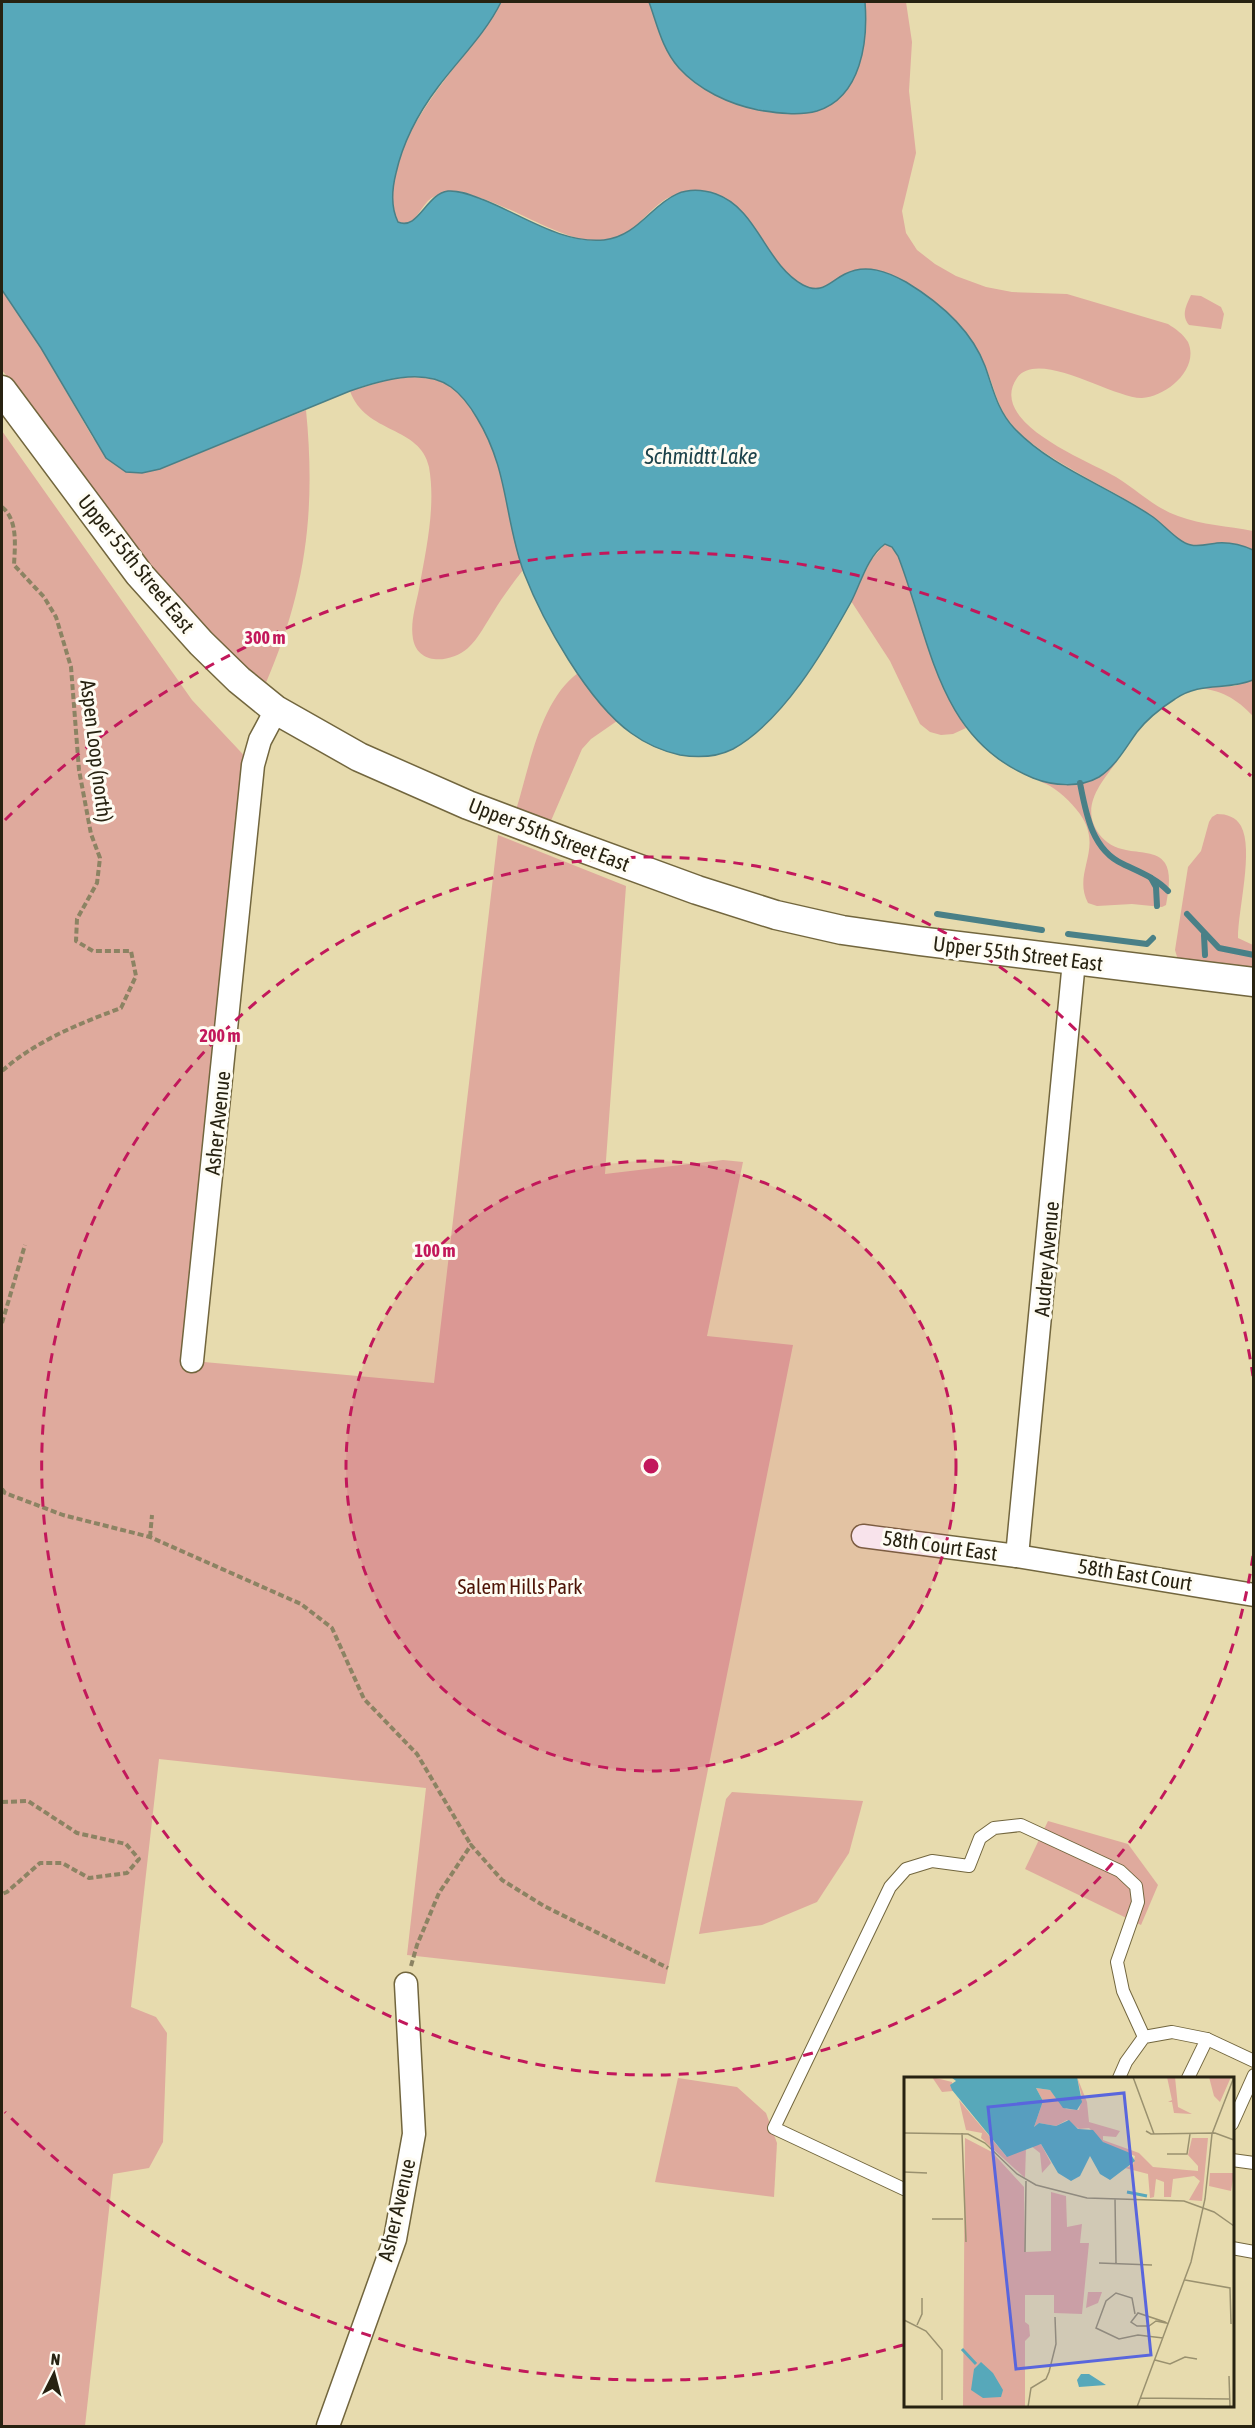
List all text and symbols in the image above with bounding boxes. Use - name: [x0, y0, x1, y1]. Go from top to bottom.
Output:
- water label: Schmidtt Lake: [643, 443, 758, 469]
- street label: Upper 55th Street East: [74, 489, 200, 637]
- text: 300 m: [245, 627, 285, 648]
- street label: Aspen Loop (north): [76, 678, 118, 823]
- street label: Upper 55th Street East: [465, 792, 633, 876]
- street label: Upper 55th Street East: [932, 931, 1104, 975]
- text: 200 m: [200, 1025, 240, 1046]
- street label: Asher Avenue: [200, 1070, 234, 1176]
- street label: Audrey Avenue: [1029, 1200, 1063, 1318]
- text: 100 m: [415, 1240, 455, 1261]
- centre of rings: [641, 1456, 661, 1476]
- street label: 58th Court East: [881, 1525, 999, 1565]
- street label: 58th East Court: [1076, 1553, 1194, 1595]
- park label: Salem Hills Park: [458, 1574, 583, 1598]
- inset map: [904, 2077, 1234, 2407]
- street label: Asher Avenue: [373, 2156, 419, 2263]
- north arrow: [24, 2344, 84, 2404]
- text: N: [50, 2350, 61, 2369]

